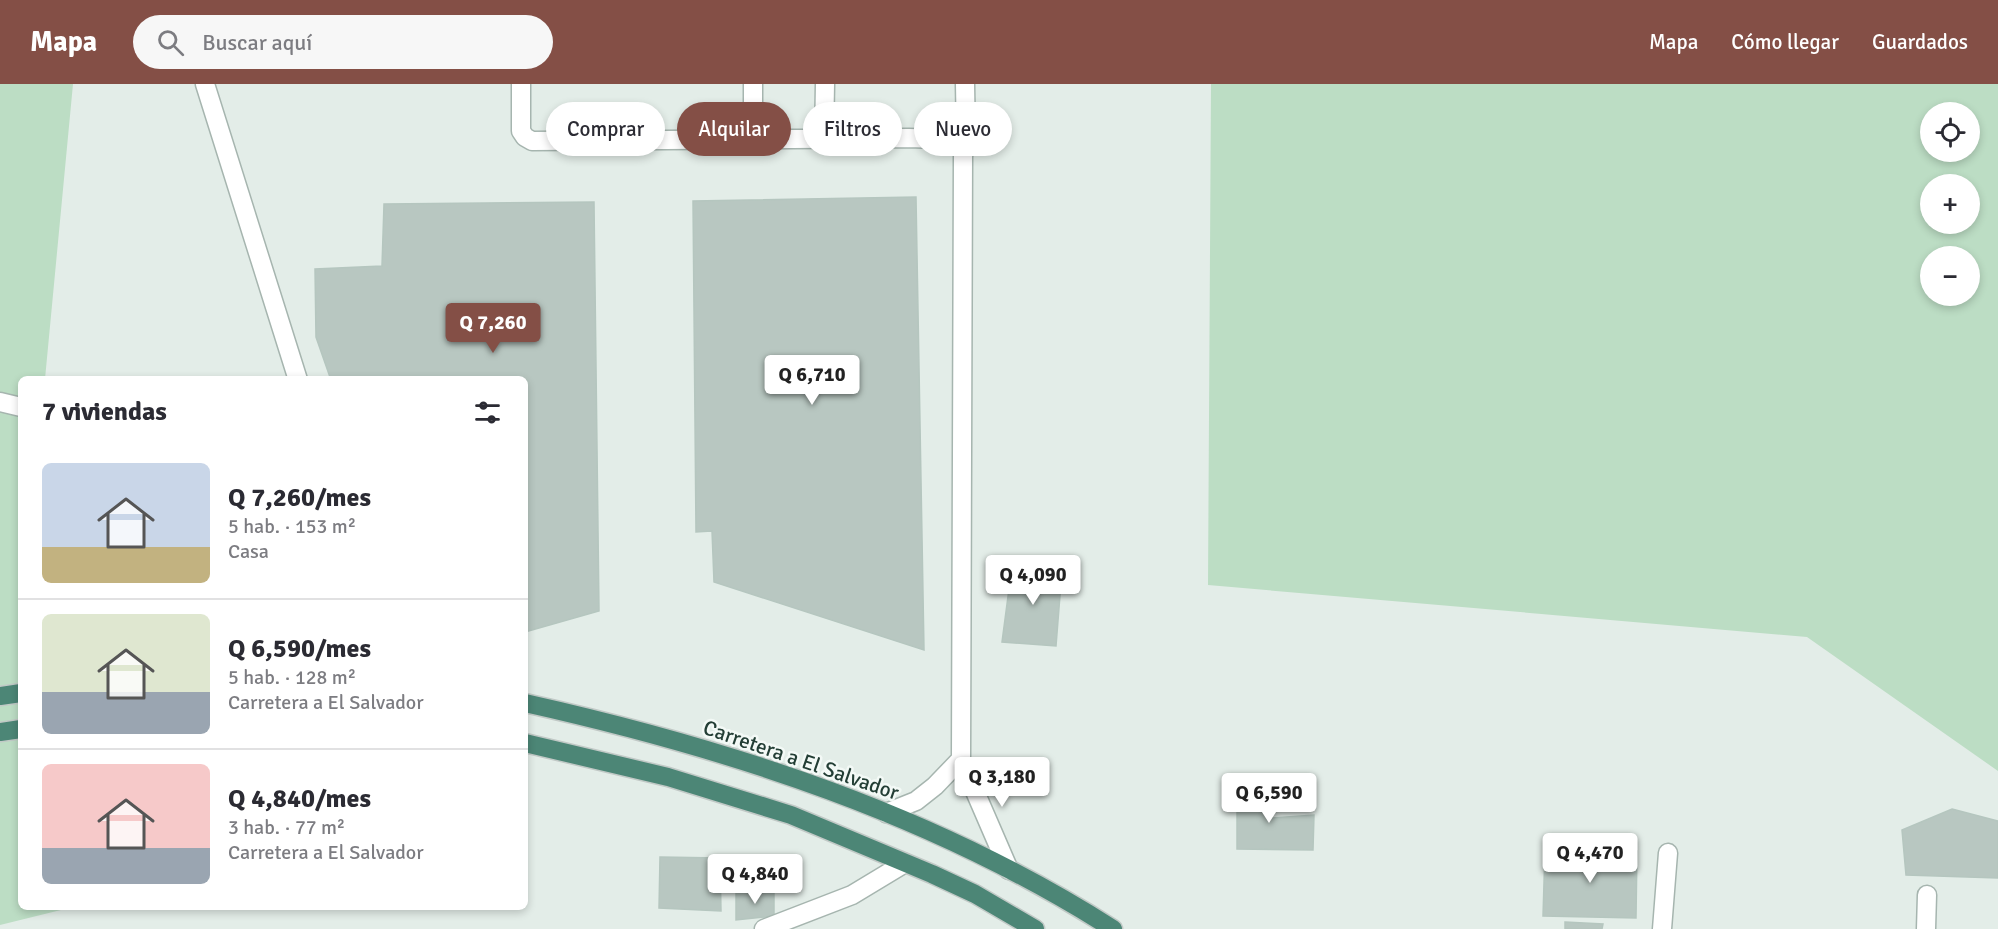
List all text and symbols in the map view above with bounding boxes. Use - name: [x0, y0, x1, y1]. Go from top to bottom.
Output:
- search box: [133, 15, 553, 69]
- text: Mapa: [30, 25, 97, 59]
- icon: search: [154, 26, 187, 59]
- text: Buscar aquí: [202, 29, 312, 56]
- text: Mapa: [1649, 29, 1698, 55]
- text: Cómo llegar: [1731, 29, 1839, 55]
- text: Guardados: [1872, 29, 1968, 55]
- chip: Comprar: [546, 102, 665, 156]
- chip: Alquilar: [677, 102, 791, 156]
- chip: Filtros: [803, 102, 902, 156]
- chip: Nuevo: [914, 102, 1012, 156]
- map controls: [1920, 102, 1980, 306]
- button: locate: [1920, 102, 1980, 162]
- button: +: [1920, 174, 1980, 234]
- button: −: [1920, 246, 1980, 306]
- pin: Q 7,260: [438, 303, 548, 354]
- text: Q 7,260: [460, 310, 526, 335]
- pin: Q 6,710: [757, 355, 867, 406]
- text: Q 6,710: [779, 362, 845, 387]
- text: 7 viviendas: [42, 396, 167, 428]
- icon: filters: [471, 396, 504, 429]
- text: Q 7,260/mes: [228, 482, 371, 514]
- icon: home: [90, 487, 162, 559]
- text: 5 hab. · 153 m²: [228, 514, 356, 539]
- text: Casa: [228, 539, 269, 564]
- pin: Q 4,090: [978, 555, 1088, 606]
- text: Q 4,090: [1000, 562, 1066, 587]
- text: Q 6,590/mes: [228, 633, 371, 665]
- icon: home: [90, 638, 162, 710]
- text: 5 hab. · 128 m²: [228, 665, 356, 690]
- text: Carretera a El Salvador: [228, 690, 424, 715]
- street label: Carretera a El Salvador: [700, 714, 903, 806]
- pin: Q 3,180: [947, 757, 1057, 808]
- text: Q 3,180: [969, 764, 1035, 789]
- pin: Q 6,590: [1214, 773, 1324, 824]
- text: Q 6,590: [1236, 780, 1302, 805]
- text: Q 4,840/mes: [228, 783, 371, 815]
- icon: home: [90, 788, 162, 860]
- text: 3 hab. · 77 m²: [228, 815, 345, 840]
- pin: Q 4,470: [1535, 833, 1645, 884]
- text: Carretera a El Salvador: [228, 840, 424, 865]
- text: Q 4,470: [1557, 840, 1623, 865]
- pin: Q 4,840: [700, 854, 810, 905]
- text: Q 4,840: [722, 861, 788, 886]

